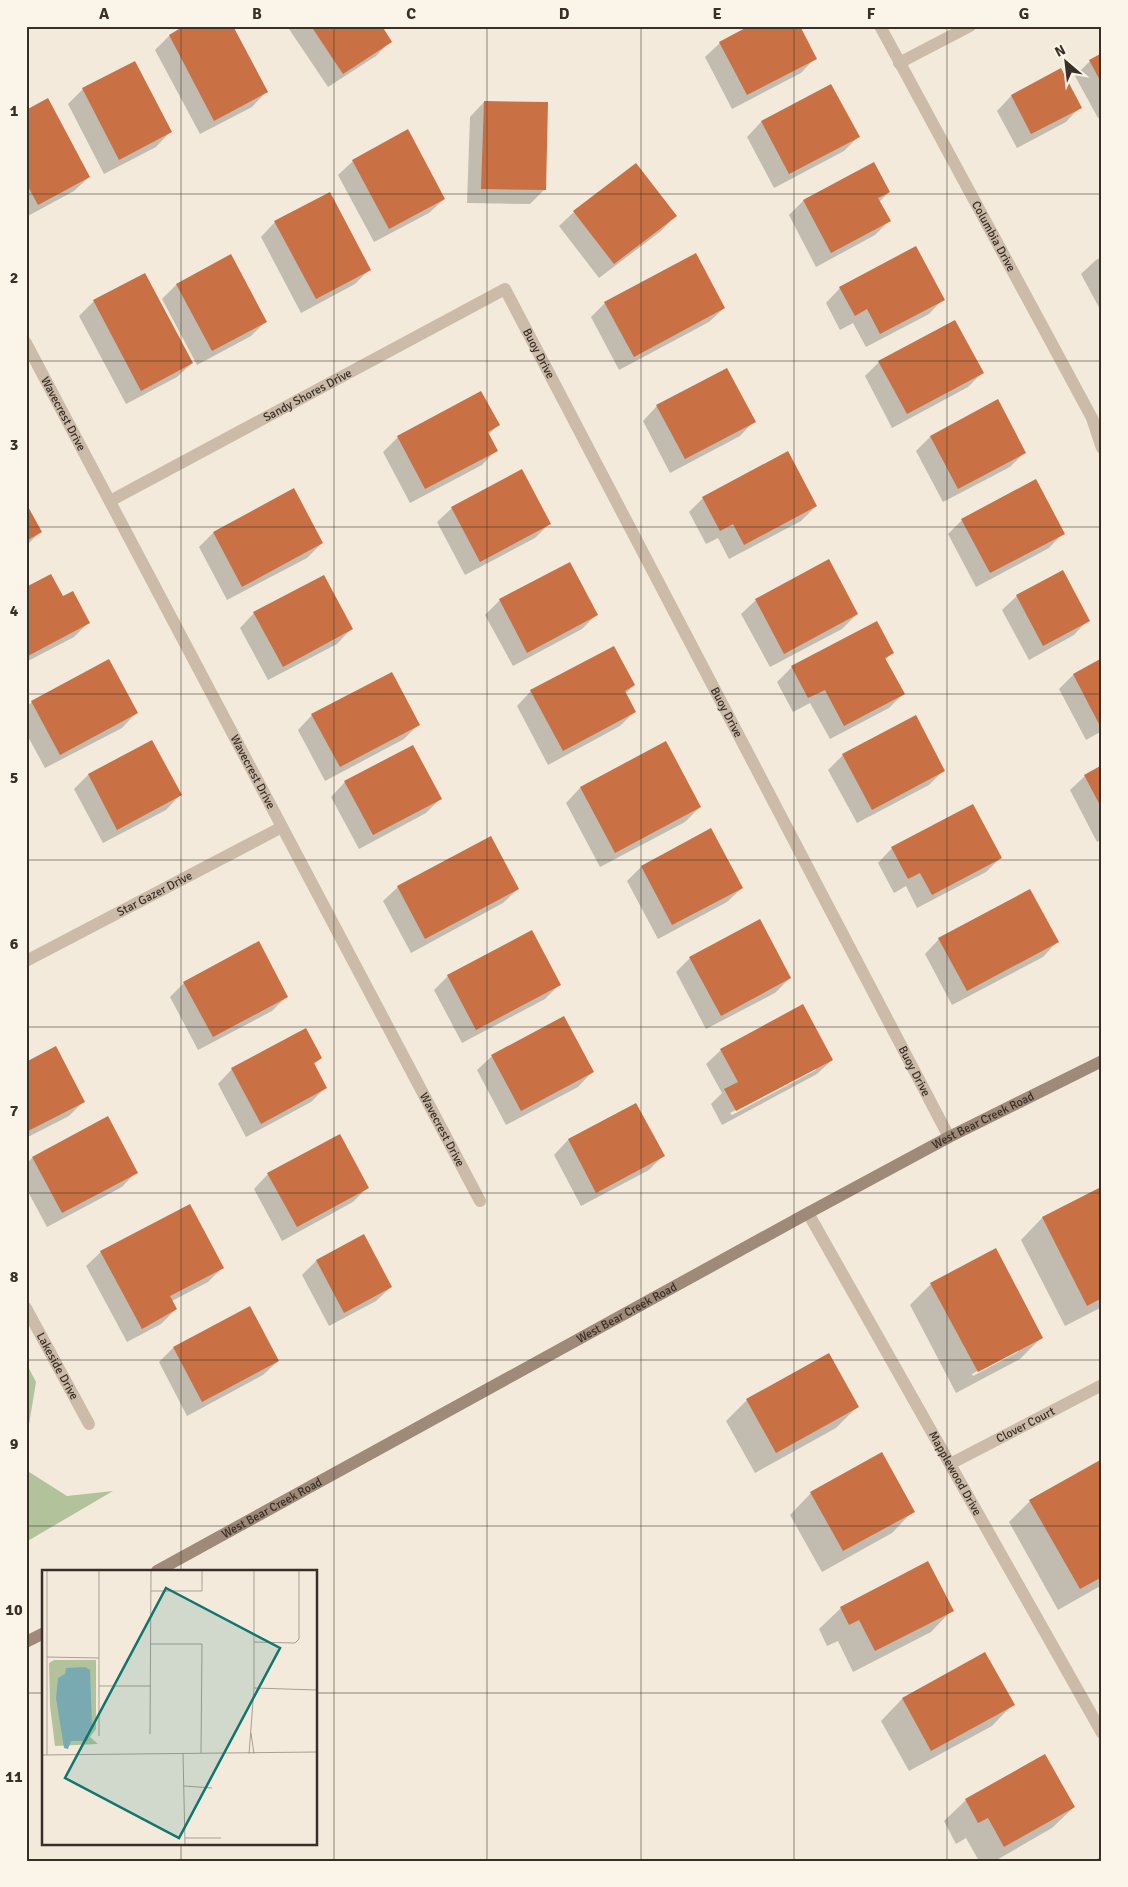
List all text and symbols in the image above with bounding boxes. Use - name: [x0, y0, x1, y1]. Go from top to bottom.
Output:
- text: A: [99, 4, 110, 24]
- text: B: [252, 4, 262, 24]
- text: C: [406, 4, 416, 24]
- text: D: [559, 4, 570, 24]
- text: E: [712, 4, 722, 24]
- text: F: [867, 4, 876, 24]
- text: G: [1019, 4, 1029, 24]
- north arrow: [1040, 38, 1090, 88]
- text: N: [1052, 41, 1068, 61]
- text: 1: [10, 101, 19, 121]
- street label: Columbia Drive: [968, 199, 1018, 274]
- text: 2: [10, 268, 18, 288]
- street label: Buoy Drive: [519, 326, 558, 381]
- street label: Sandy Shores Drive: [261, 366, 355, 425]
- street label: Wavecrest Drive: [37, 374, 89, 454]
- text: 3: [10, 435, 18, 455]
- text: 4: [10, 601, 19, 621]
- street label: Buoy Drive: [707, 685, 746, 740]
- street label: Wavecrest Drive: [227, 732, 278, 812]
- text: 5: [10, 768, 18, 788]
- street label: Star Gazer Drive: [114, 868, 195, 920]
- text: 6: [10, 934, 19, 954]
- street label: Buoy Drive: [895, 1043, 933, 1099]
- street label: West Bear Creek Road: [930, 1089, 1037, 1153]
- street label: Wavecrest Drive: [416, 1090, 468, 1170]
- text: 7: [10, 1101, 19, 1121]
- text: 8: [10, 1267, 19, 1287]
- street label: West Bear Creek Road: [574, 1280, 680, 1347]
- street label: Lakeside Drive: [33, 1330, 81, 1403]
- street label: Clover Court: [994, 1404, 1058, 1447]
- street label: Mapplewood Drive: [925, 1429, 985, 1518]
- text: 9: [10, 1434, 19, 1454]
- street label: West Bear Creek Road: [219, 1475, 325, 1542]
- inset map: [42, 1570, 318, 1844]
- text: 10: [5, 1600, 23, 1620]
- text: 11: [5, 1767, 23, 1787]

